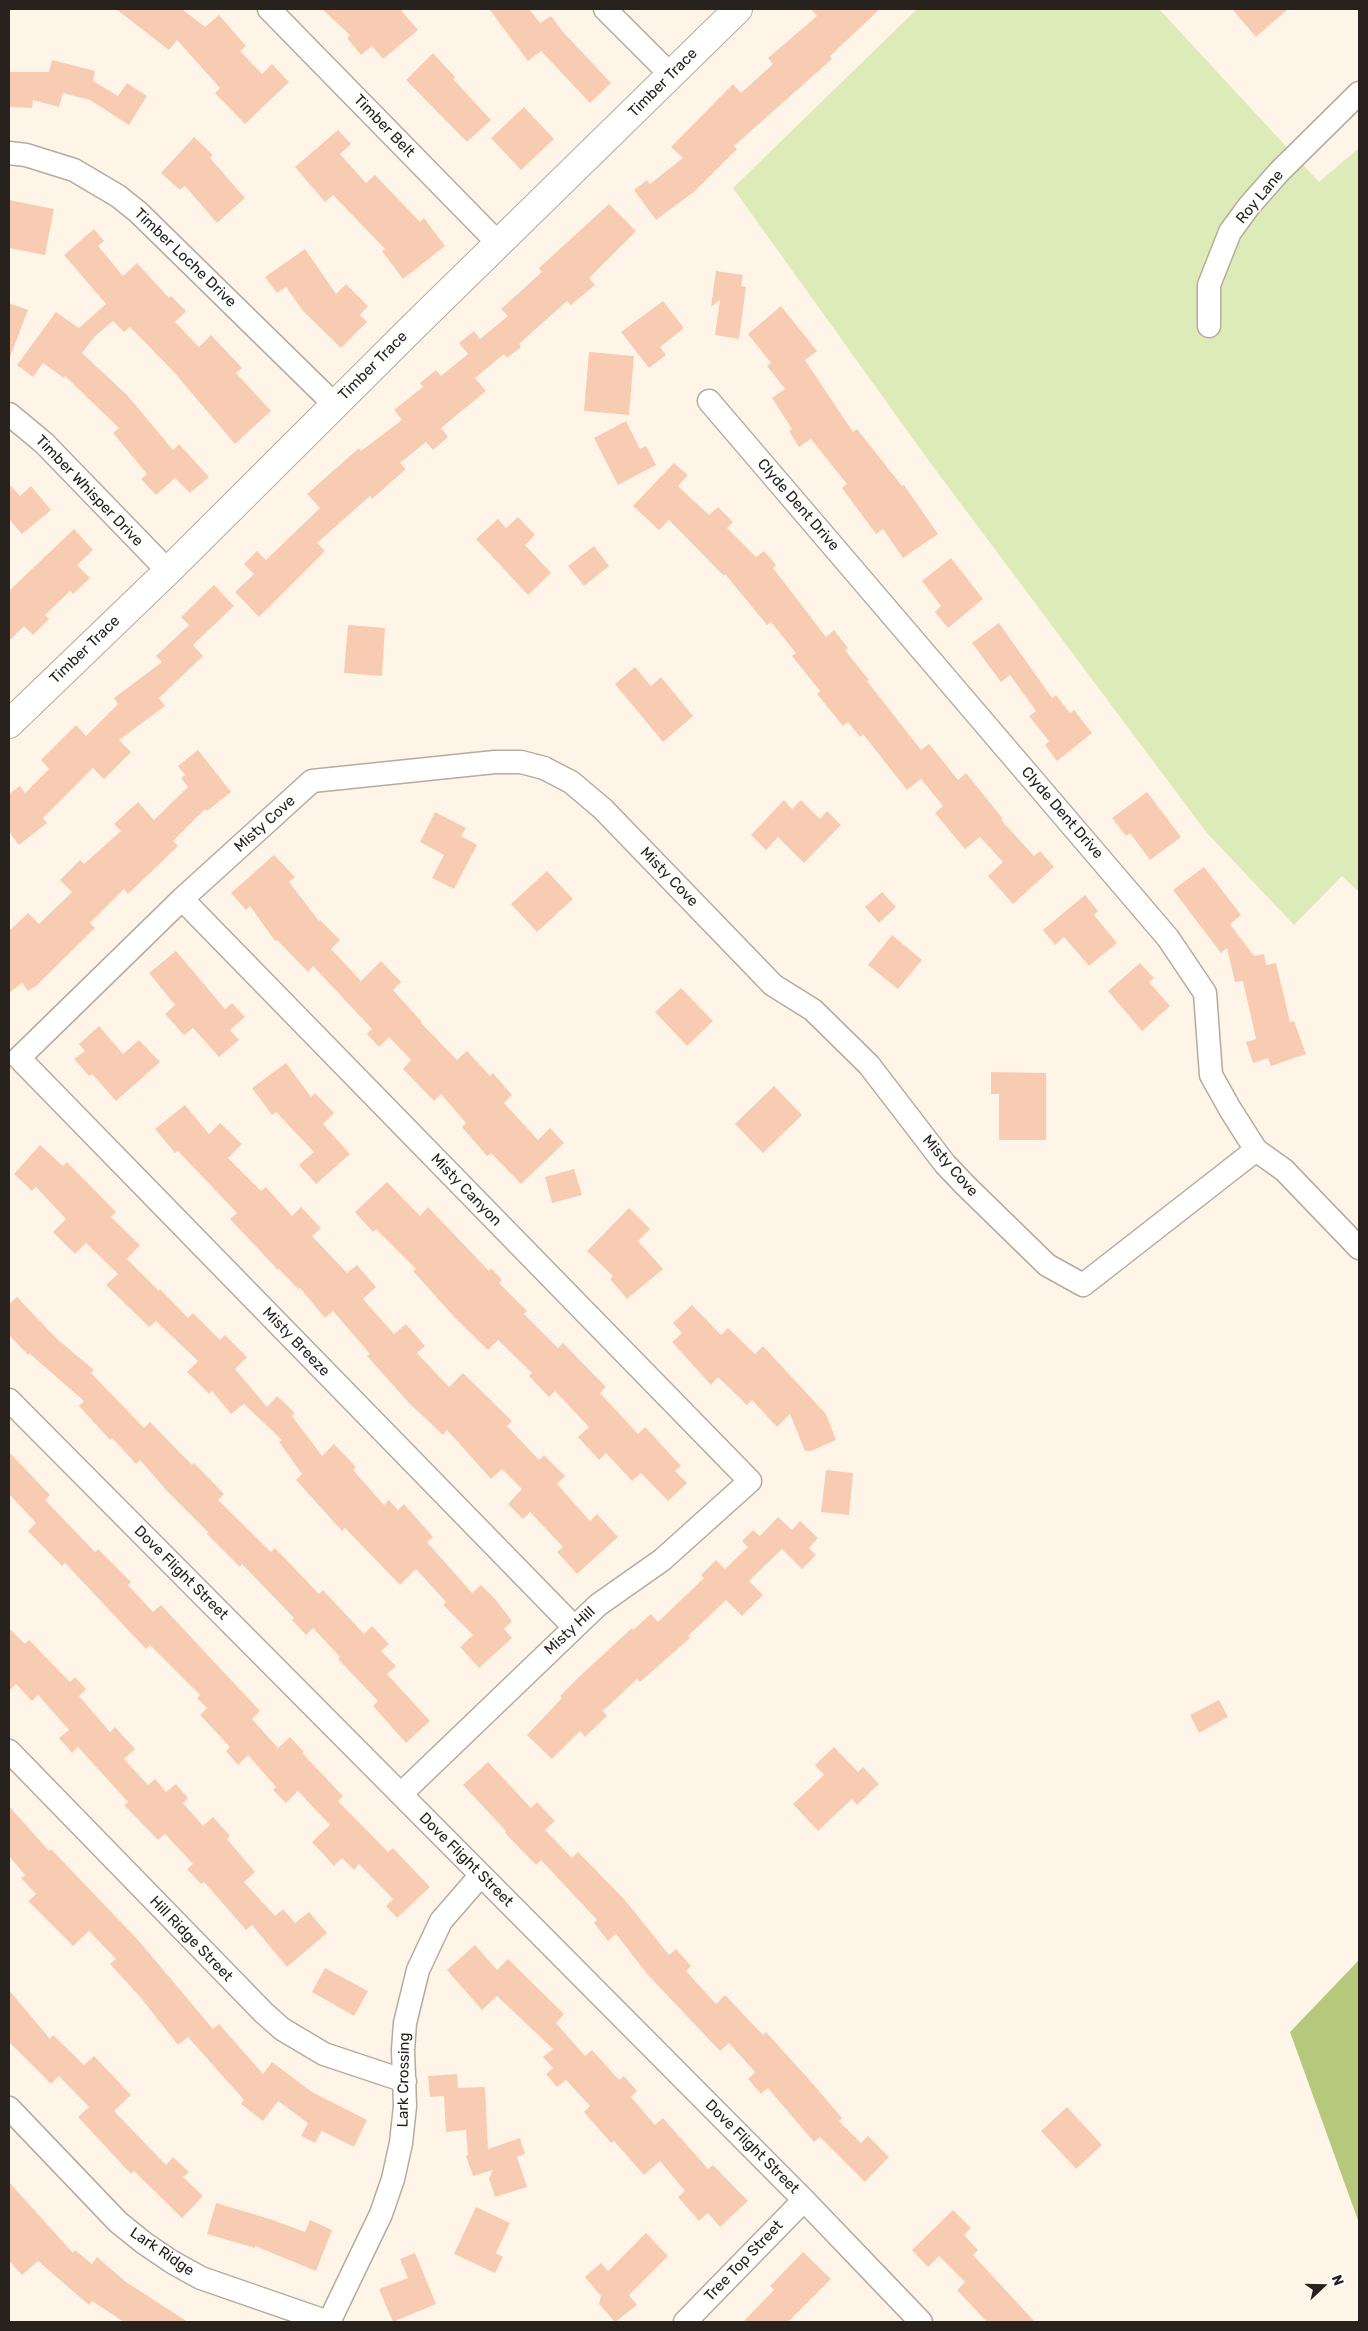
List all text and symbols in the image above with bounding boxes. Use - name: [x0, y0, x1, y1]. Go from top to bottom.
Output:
- street label: Timber Trace: [625, 45, 701, 121]
- street label: Timber Belt: [350, 91, 418, 161]
- street label: Roy Lane: [1232, 167, 1288, 227]
- street label: Timber Loche Drive: [130, 205, 240, 311]
- street label: Timber Trace: [335, 328, 411, 404]
- street label: Timber Whisper Drive: [31, 432, 147, 550]
- street label: Clyde Dent Drive: [753, 455, 843, 555]
- street label: Timber Trace: [46, 612, 124, 688]
- street label: Clyde Dent Drive: [1017, 763, 1107, 863]
- street label: Misty Cove: [231, 792, 299, 856]
- street label: Misty Cove: [636, 844, 702, 910]
- street label: Misty Cove: [918, 1132, 982, 1200]
- street label: Misty Canyon: [427, 1150, 505, 1230]
- street label: Misty Breeze: [259, 1304, 333, 1380]
- street label: Dove Flight Street: [130, 1522, 232, 1624]
- street label: Misty Hill: [541, 1603, 599, 1659]
- street label: Dove Flight Street: [415, 1809, 517, 1911]
- street label: Hill Ridge Street: [146, 1892, 236, 1986]
- street label: Lark Crossing: [394, 2032, 414, 2128]
- street label: Dove Flight Street: [701, 2096, 803, 2198]
- street label: Tree Top Street: [701, 2217, 787, 2305]
- street label: Lark Ridge: [126, 2224, 198, 2280]
- north arrow: [1298, 2261, 1348, 2311]
- text: N: [1328, 2273, 1347, 2288]

